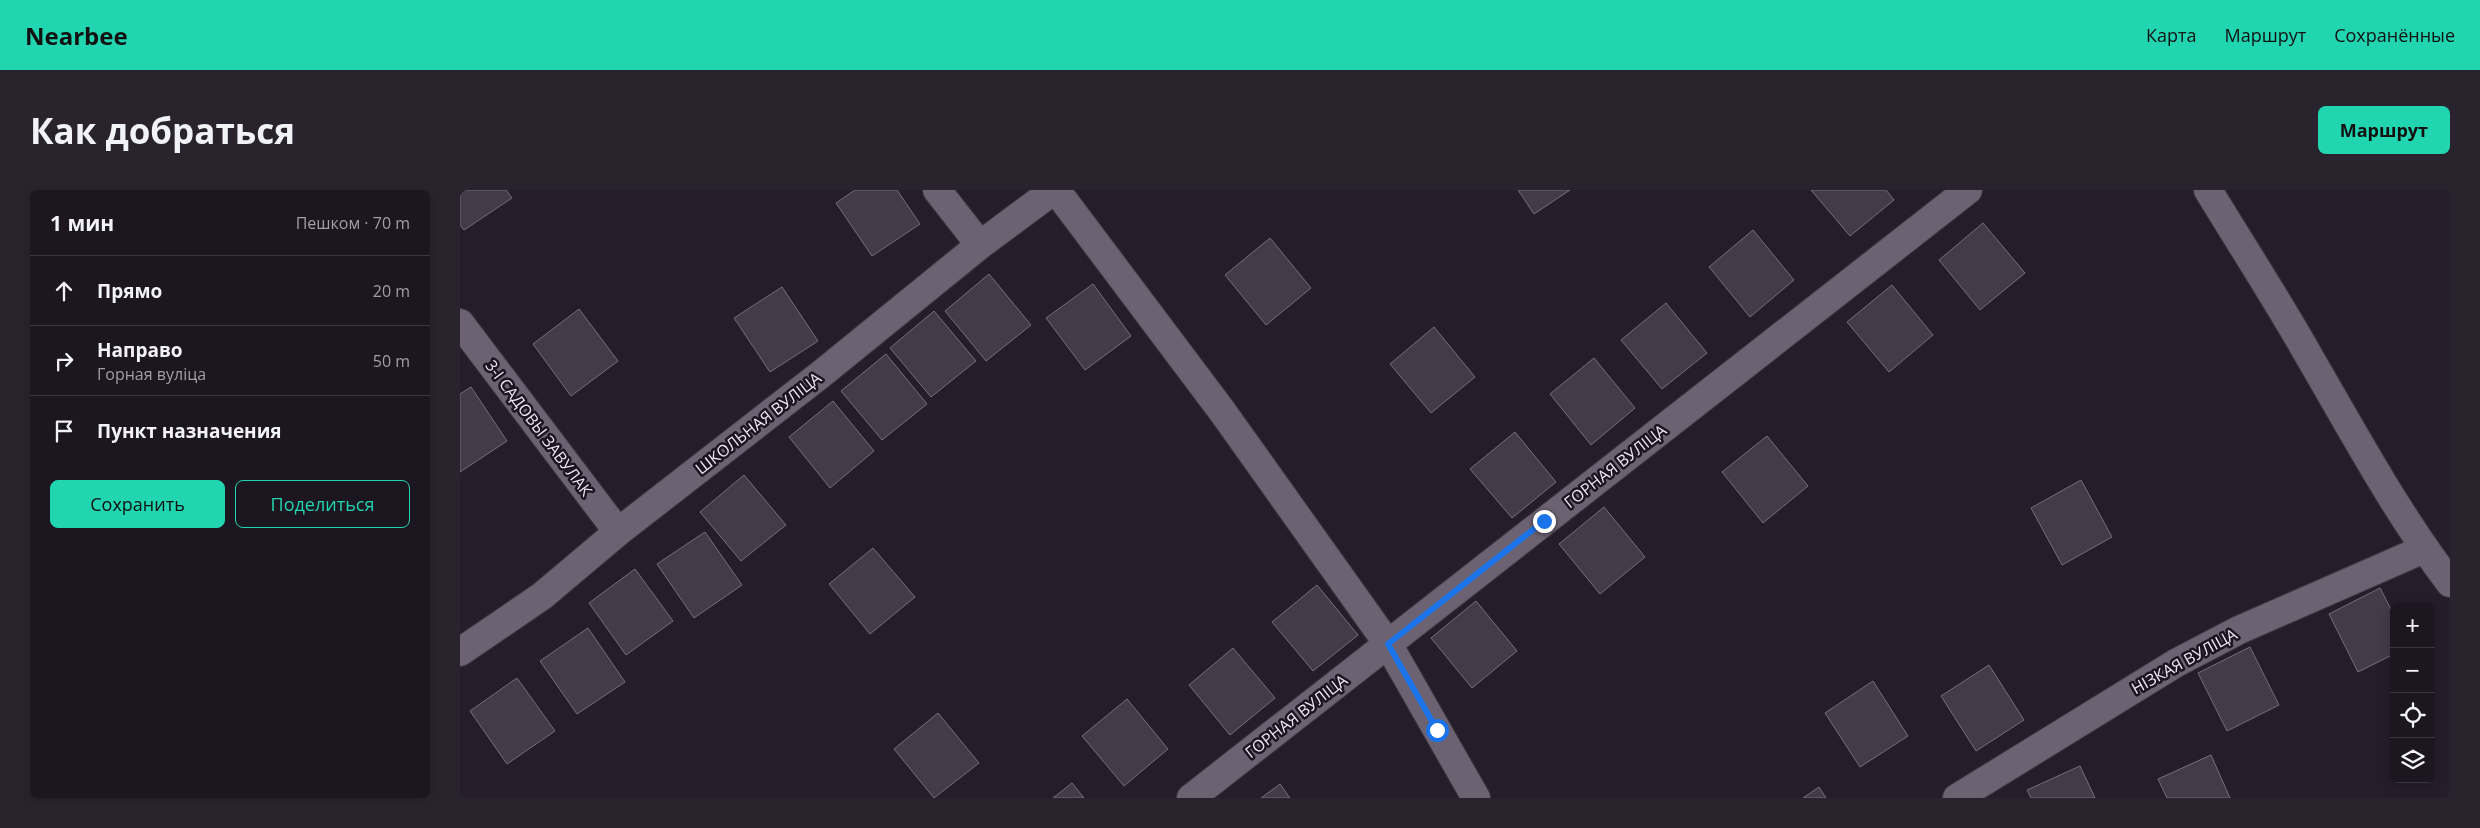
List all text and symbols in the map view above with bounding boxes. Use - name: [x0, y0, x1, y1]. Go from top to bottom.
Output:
- text: Nearbee: [25, 19, 128, 52]
- text: Карта: [2146, 23, 2196, 47]
- text: Маршрут: [2224, 23, 2306, 47]
- text: Сохранённые: [2334, 23, 2455, 47]
- button: Маршрут: [2318, 106, 2450, 154]
- text: Как добраться: [30, 107, 295, 154]
- text: 1 мин: [50, 209, 114, 237]
- text: Пешком · 70 m: [296, 212, 410, 234]
- icon: ahead: [50, 277, 78, 305]
- text: Прямо: [97, 278, 162, 304]
- text: 20 m: [373, 280, 410, 302]
- text: Направо: [97, 337, 183, 363]
- icon: right: [50, 347, 78, 375]
- text: 50 m: [373, 350, 410, 372]
- street label: 3-І САДОВЫ ЗАВУЛАК: [480, 355, 598, 501]
- text: Горная вуліца: [97, 363, 206, 385]
- street label: ШКОЛЬНАЯ ВУЛІЦА: [690, 366, 826, 479]
- icon: arrive: [50, 417, 78, 445]
- text: Пункт назначения: [97, 418, 282, 444]
- street label: ГОРНАЯ ВУЛІЦА: [1559, 418, 1671, 513]
- button: Сохранить: [50, 480, 225, 528]
- button: Поделиться: [235, 480, 410, 528]
- route end: [1533, 510, 1556, 533]
- map controls: [2390, 603, 2435, 783]
- button: +: [2390, 603, 2435, 648]
- street label: НІЗКАЯ ВУЛІЦА: [2127, 622, 2242, 699]
- button: −: [2390, 648, 2435, 693]
- street label: ГОРНАЯ ВУЛІЦА: [1240, 668, 1352, 763]
- button: locate: [2390, 693, 2435, 738]
- route start: [1426, 719, 1449, 742]
- button: layers: [2390, 738, 2435, 783]

